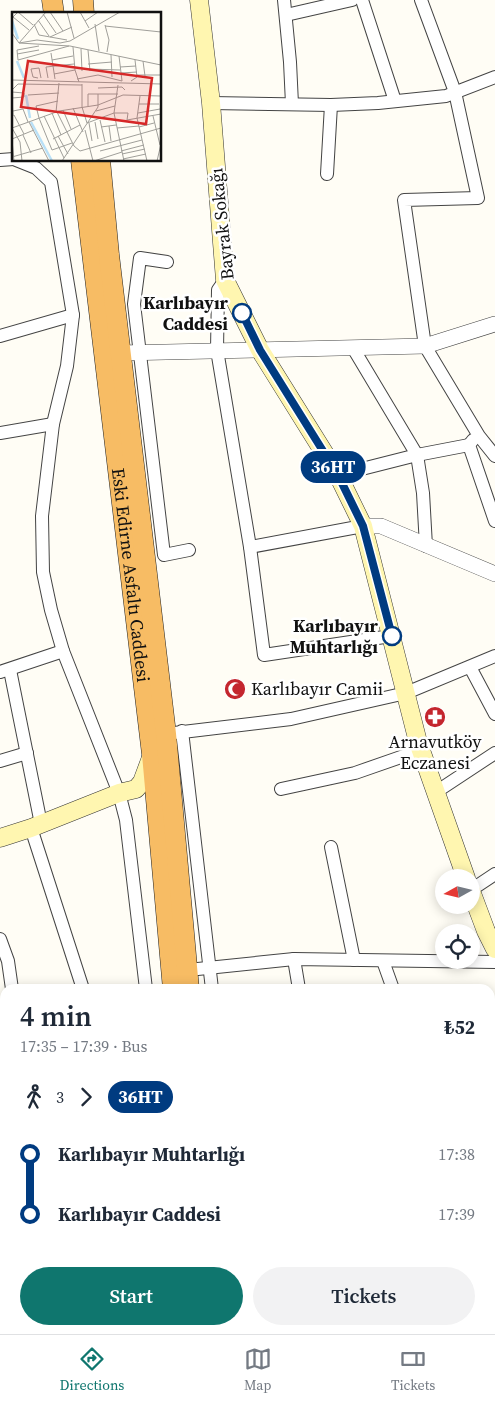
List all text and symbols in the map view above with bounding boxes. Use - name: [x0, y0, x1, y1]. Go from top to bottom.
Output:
- inset map: [12, 12, 161, 161]
- street label: Bayrak Sokağı: [203, 167, 240, 281]
- place label: Karlıbayır Caddesi: [143, 290, 229, 336]
- marker: Karlıbayır Caddesi: [232, 303, 252, 323]
- line badge: 36HT: [298, 451, 368, 483]
- text: 36HT: [311, 454, 355, 479]
- street label: Eski Edirne Asfaltı Caddesi: [106, 466, 156, 684]
- place label: Karlıbayır Muhtarlığı: [290, 613, 379, 659]
- marker: Karlıbayır Muhtarlığı: [382, 626, 402, 646]
- place label: Karlıbayır Camii: [251, 676, 383, 701]
- mosque icon: Karlıbayır Camii: [223, 677, 247, 701]
- pharmacy icon: Arnavutköy Eczanesi: [423, 705, 447, 729]
- place label: Arnavutköy Eczanesi: [388, 729, 482, 775]
- north arrow: [435, 869, 480, 914]
- map controls: [435, 869, 480, 969]
- button: locate: [435, 924, 480, 969]
- text: 4 min: [20, 997, 92, 1035]
- text: ₺52: [444, 1014, 475, 1040]
- text: 17:35 – 17:39 · Bus: [20, 1035, 148, 1057]
- icon: walk: [20, 1083, 48, 1111]
- icon: forward: [72, 1083, 100, 1111]
- text: 36HT: [118, 1084, 163, 1109]
- text: 3: [56, 1086, 64, 1108]
- text: Karlıbayır Muhtarlığı: [58, 1141, 245, 1167]
- text: 17:38: [438, 1143, 475, 1165]
- text: Karlıbayır Caddesi: [58, 1201, 221, 1227]
- text: 17:39: [438, 1203, 475, 1225]
- button: Start: [20, 1267, 243, 1325]
- button: Tickets: [253, 1267, 475, 1325]
- tab: Directions: [60, 1345, 124, 1395]
- tab: Map: [244, 1345, 272, 1395]
- tab: Tickets: [391, 1345, 435, 1395]

